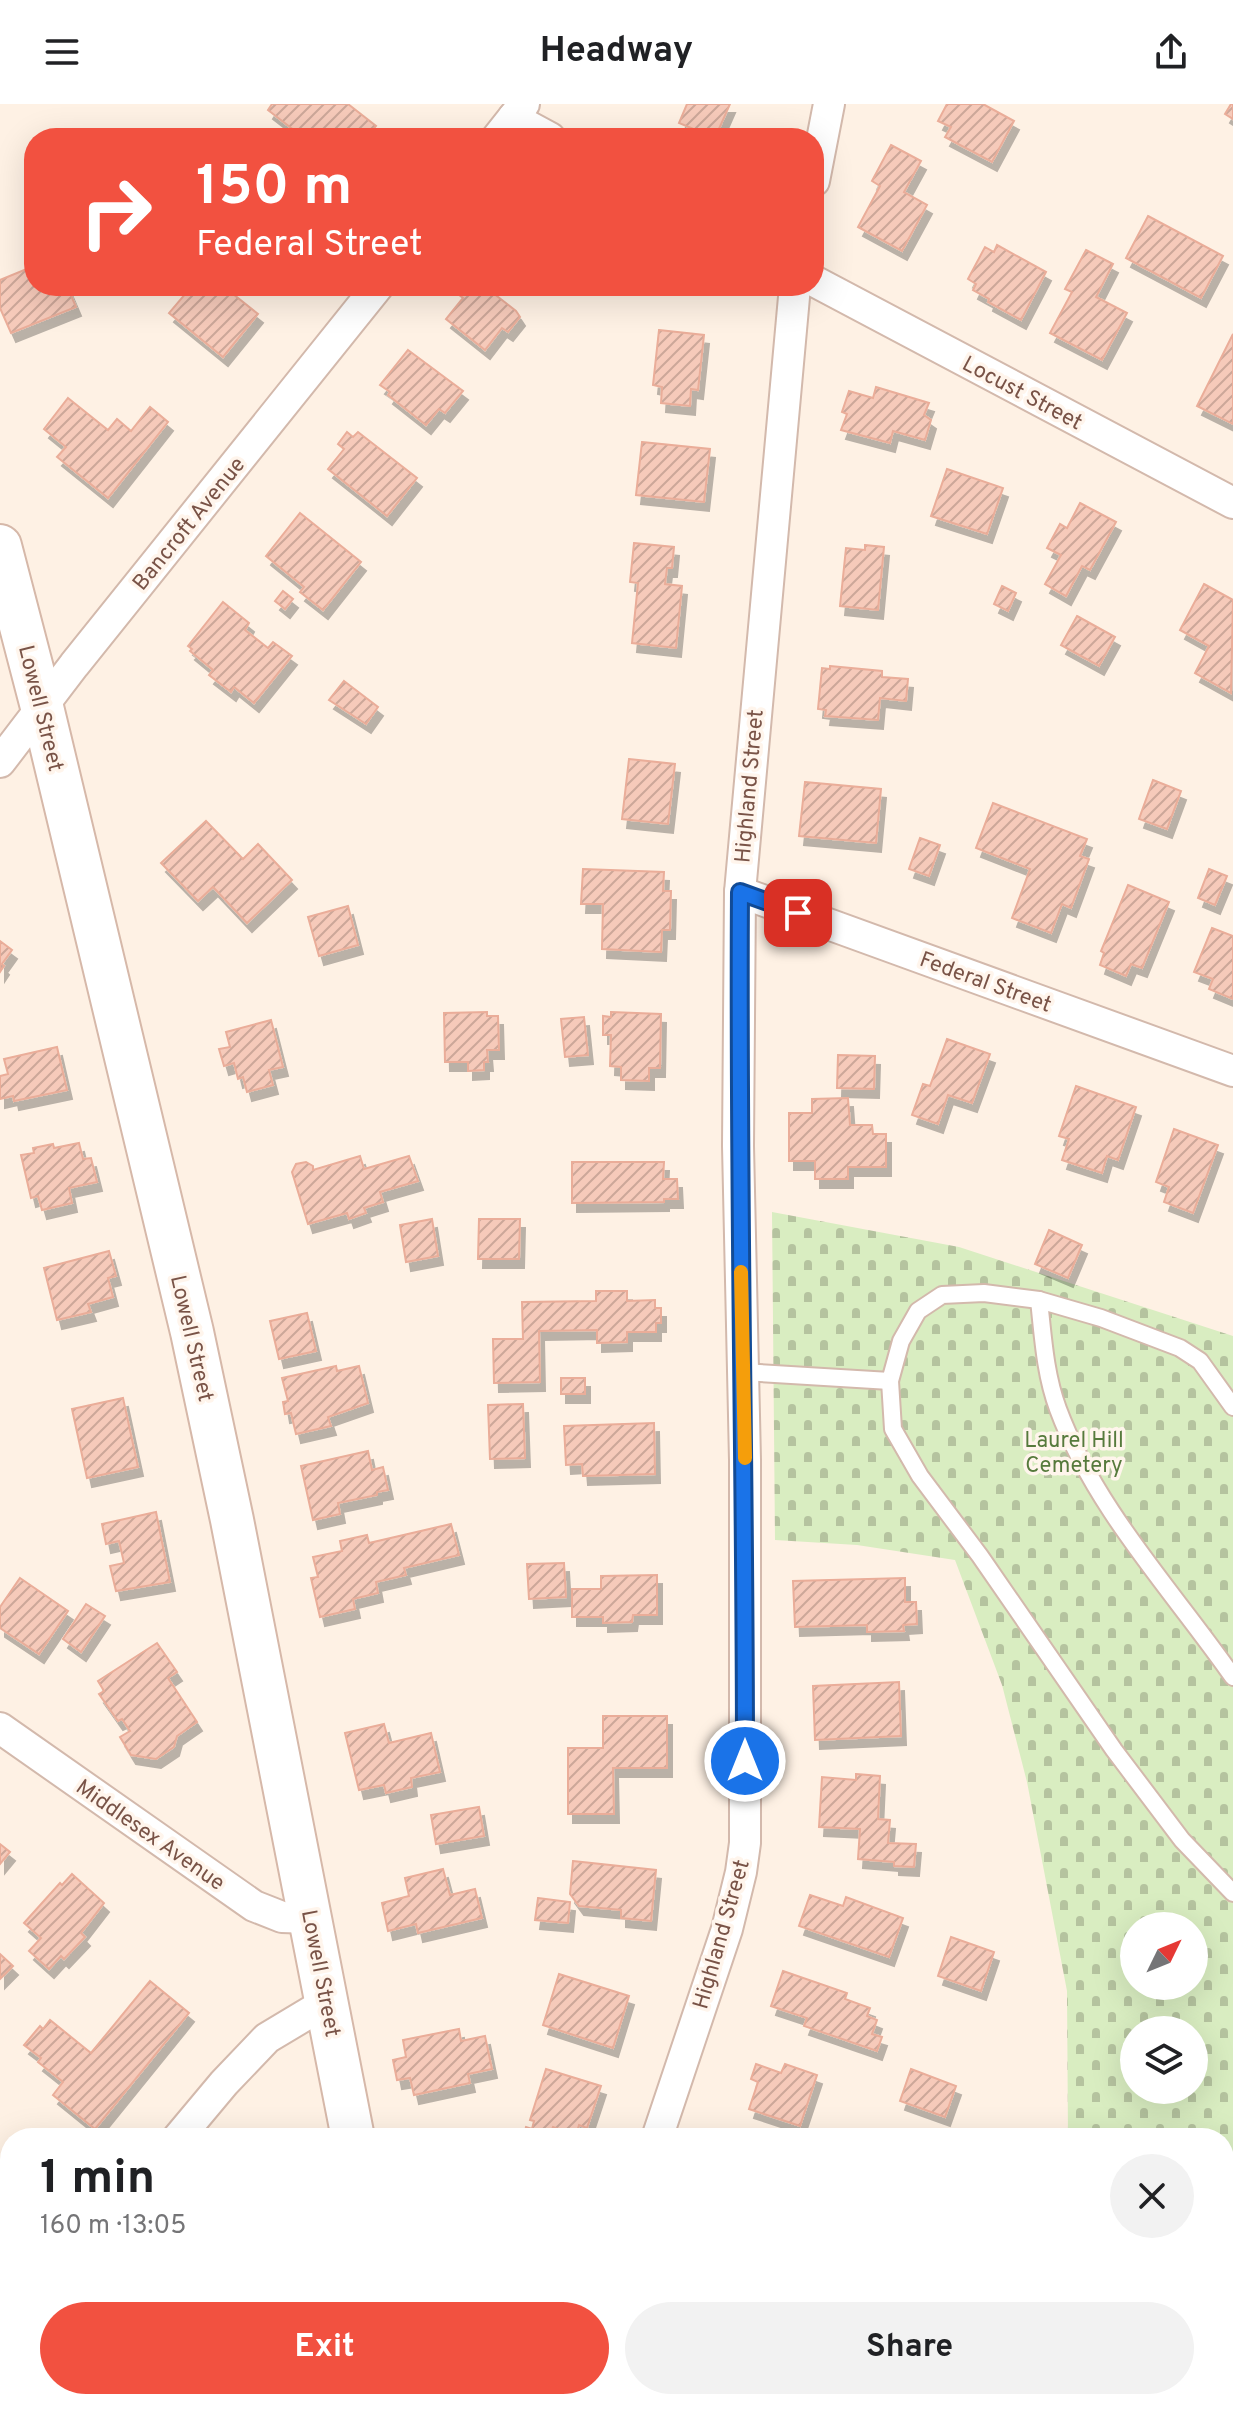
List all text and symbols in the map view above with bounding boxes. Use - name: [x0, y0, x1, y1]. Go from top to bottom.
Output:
- text: Headway: [540, 29, 693, 75]
- icon: menu: [40, 30, 84, 74]
- icon: share: [1149, 30, 1193, 74]
- text: 150 m: [196, 154, 352, 224]
- icon: right: [64, 160, 168, 264]
- text: Federal Street: [196, 223, 423, 269]
- street label: Locust Street: [957, 351, 1087, 437]
- street label: Bancroft Avenue: [128, 452, 252, 597]
- street label: Lowell Street: [11, 643, 68, 774]
- street label: Highland Street: [730, 708, 771, 864]
- pin: [764, 879, 832, 947]
- icon: arrive: [776, 891, 820, 935]
- street label: Federal Street: [915, 947, 1055, 1020]
- street label: Lowell Street: [163, 1273, 218, 1404]
- park label: Laurel Hill Cemetery: [1024, 1428, 1124, 1480]
- position arrow: [703, 1719, 787, 1803]
- street label: Middlesex Avenue: [70, 1775, 229, 1898]
- street label: Highland Street: [688, 1857, 757, 2013]
- street label: Lowell Street: [294, 1908, 345, 2039]
- north arrow: [1120, 1912, 1208, 2000]
- map controls: [1120, 1912, 1208, 2104]
- button: layers: [1120, 2016, 1208, 2104]
- text: 1 min: [40, 2150, 155, 2210]
- button: close: [1110, 2154, 1194, 2238]
- text: 160 m · 13:05: [40, 2210, 186, 2243]
- button: Exit: [40, 2302, 609, 2394]
- button: Share: [625, 2302, 1194, 2394]

